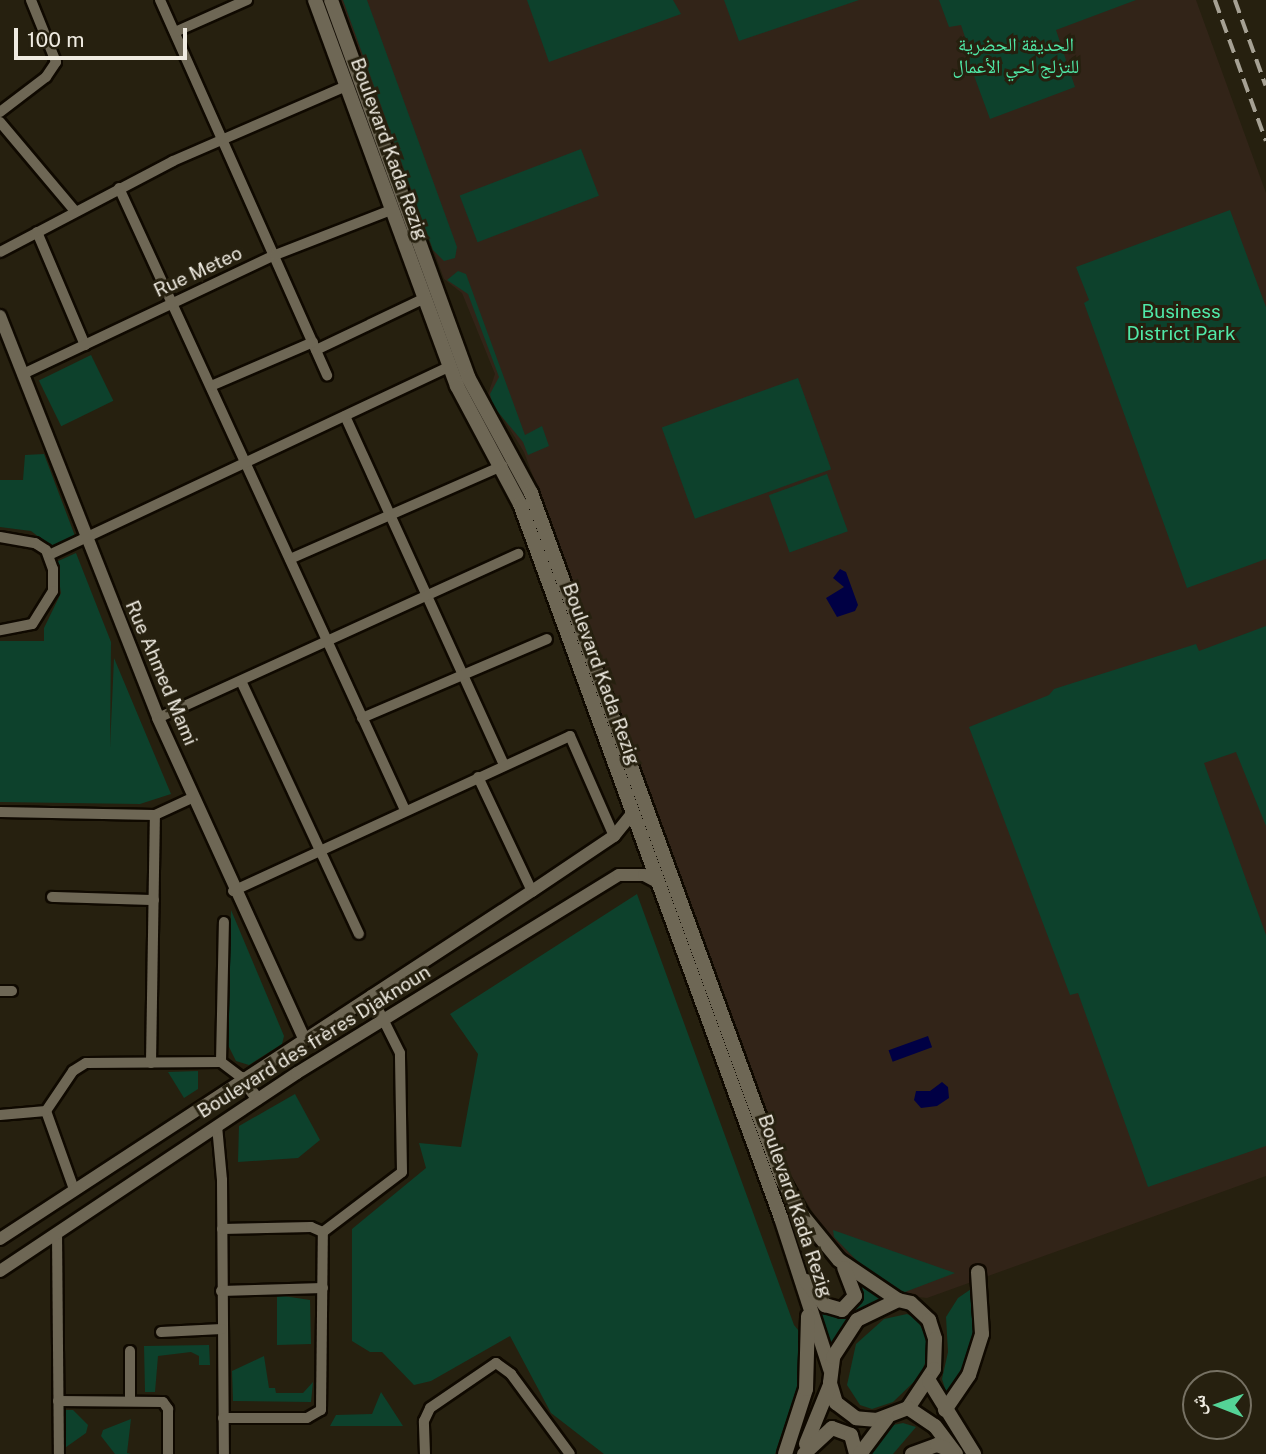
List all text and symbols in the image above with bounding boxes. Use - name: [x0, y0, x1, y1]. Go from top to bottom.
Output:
- scale bar: [18, 14, 191, 58]
- text: 100 m: [27, 27, 84, 52]
- park label: الحديقة الحضرية للتزلج لحي الأعمال: [953, 34, 1079, 78]
- street label: Boulevard Kada Rezig: [345, 55, 433, 243]
- street label: Rue Meteo: [150, 242, 246, 302]
- park label: Business District Park: [1126, 301, 1236, 345]
- street label: Boulevard Kada Rezig: [557, 580, 645, 768]
- street label: Rue Ahmed Mami: [120, 597, 202, 749]
- street label: Boulevard des frères Djaknoun: [193, 961, 435, 1123]
- street label: Boulevard Kada Rezig: [753, 1111, 837, 1301]
- north arrow: [1182, 1370, 1252, 1440]
- text: ش: [1187, 1394, 1209, 1415]

